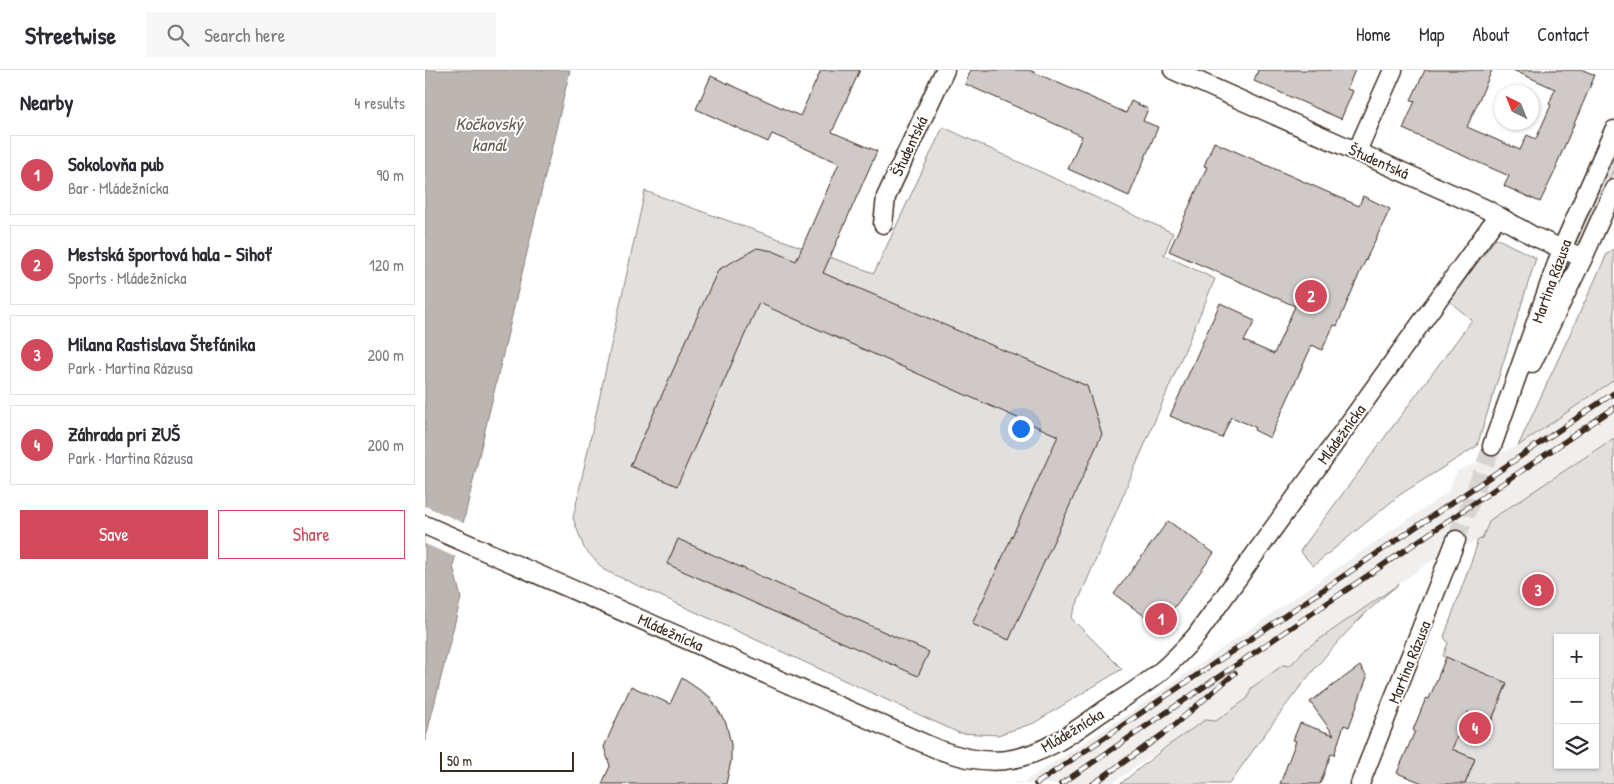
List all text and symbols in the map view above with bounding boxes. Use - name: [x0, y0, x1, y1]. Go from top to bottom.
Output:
- search box: [146, 12, 496, 57]
- text: Streetwise: [25, 19, 116, 51]
- icon: search: [164, 21, 192, 49]
- text: Search here: [204, 22, 285, 48]
- text: Home: [1356, 22, 1391, 47]
- text: Map: [1419, 22, 1444, 47]
- text: About: [1472, 22, 1509, 47]
- text: Contact: [1537, 22, 1589, 47]
- north arrow: [1494, 85, 1539, 130]
- text: Nearby: [20, 88, 73, 117]
- text: 4 results: [354, 92, 405, 114]
- water label: Kočkovský kanál: [455, 111, 525, 157]
- street label: Študentská: [886, 112, 932, 180]
- street label: Študentská: [1345, 138, 1413, 184]
- text: Sokolovňa pub: [68, 151, 164, 177]
- text: 1: [34, 164, 40, 186]
- text: 90 m: [376, 164, 404, 186]
- text: Bar · Mládežnícka: [68, 177, 169, 199]
- street label: Martina Rázusa: [1526, 236, 1576, 326]
- text: Mestská športová hala - Sihoť: [68, 241, 271, 267]
- text: 2: [33, 254, 41, 276]
- text: 120 m: [369, 254, 404, 276]
- text: Sports · Mládežnícka: [68, 267, 186, 289]
- pin: 2: [1295, 277, 1327, 315]
- text: Milana Rastislava Štefánika: [68, 331, 255, 357]
- text: 3: [33, 344, 41, 366]
- text: 200 m: [368, 344, 404, 366]
- text: Park · Martina Rázusa: [68, 357, 193, 379]
- street label: Mládežnícka: [1312, 399, 1370, 469]
- your location: [1008, 416, 1034, 442]
- text: Záhrada pri ZUŠ: [68, 421, 180, 447]
- text: 4: [34, 434, 40, 456]
- text: 200 m: [368, 434, 404, 456]
- text: Park · Martina Rázusa: [68, 447, 193, 469]
- button: Save: [20, 510, 208, 559]
- button: Share: [218, 510, 405, 559]
- pin: 3: [1522, 571, 1554, 609]
- pin: 1: [1145, 600, 1177, 638]
- street label: Mládežnícka: [635, 608, 707, 656]
- street label: Martina Rázusa: [1382, 617, 1436, 707]
- map controls: [1554, 634, 1599, 769]
- button: +: [1554, 634, 1599, 679]
- button: −: [1554, 679, 1599, 724]
- street label: Mládežnícka: [1037, 703, 1107, 757]
- pin: 4: [1459, 709, 1491, 747]
- button: layers: [1554, 724, 1599, 769]
- scale bar: [440, 749, 574, 772]
- text: 50 m: [447, 751, 472, 770]

